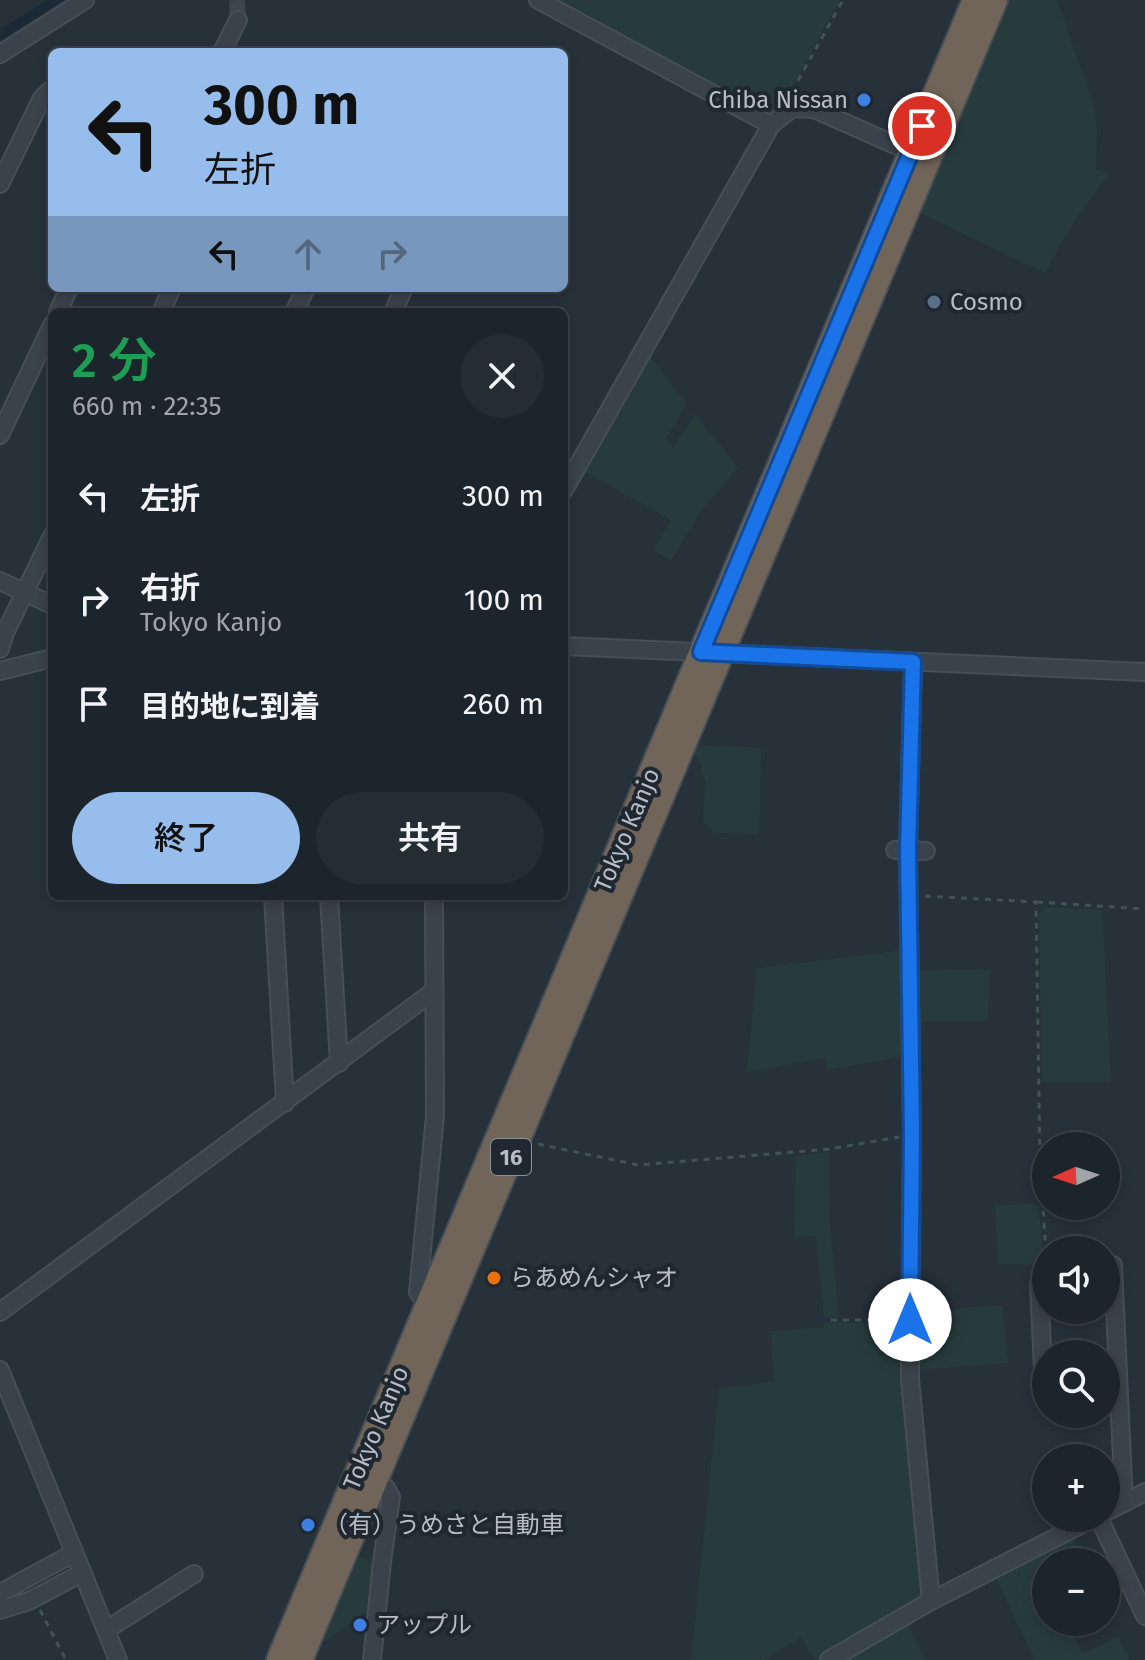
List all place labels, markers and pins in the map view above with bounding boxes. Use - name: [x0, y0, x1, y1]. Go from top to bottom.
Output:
- place label: Chiba Nissan: [708, 86, 848, 114]
- marker: Chiba Nissan: [855, 91, 873, 109]
- pin: [888, 92, 956, 160]
- place label: Cosmo: [950, 288, 1023, 316]
- marker: Cosmo: [925, 293, 943, 311]
- place label: らあめんシャオ: [510, 1264, 678, 1292]
- marker: らあめんシャオ: [485, 1269, 503, 1287]
- place label: （有）うめさと自動車: [324, 1511, 564, 1539]
- marker: （有）うめさと自動車: [299, 1516, 317, 1534]
- place label: アップル: [376, 1611, 472, 1639]
- marker: アップル: [351, 1616, 369, 1634]

